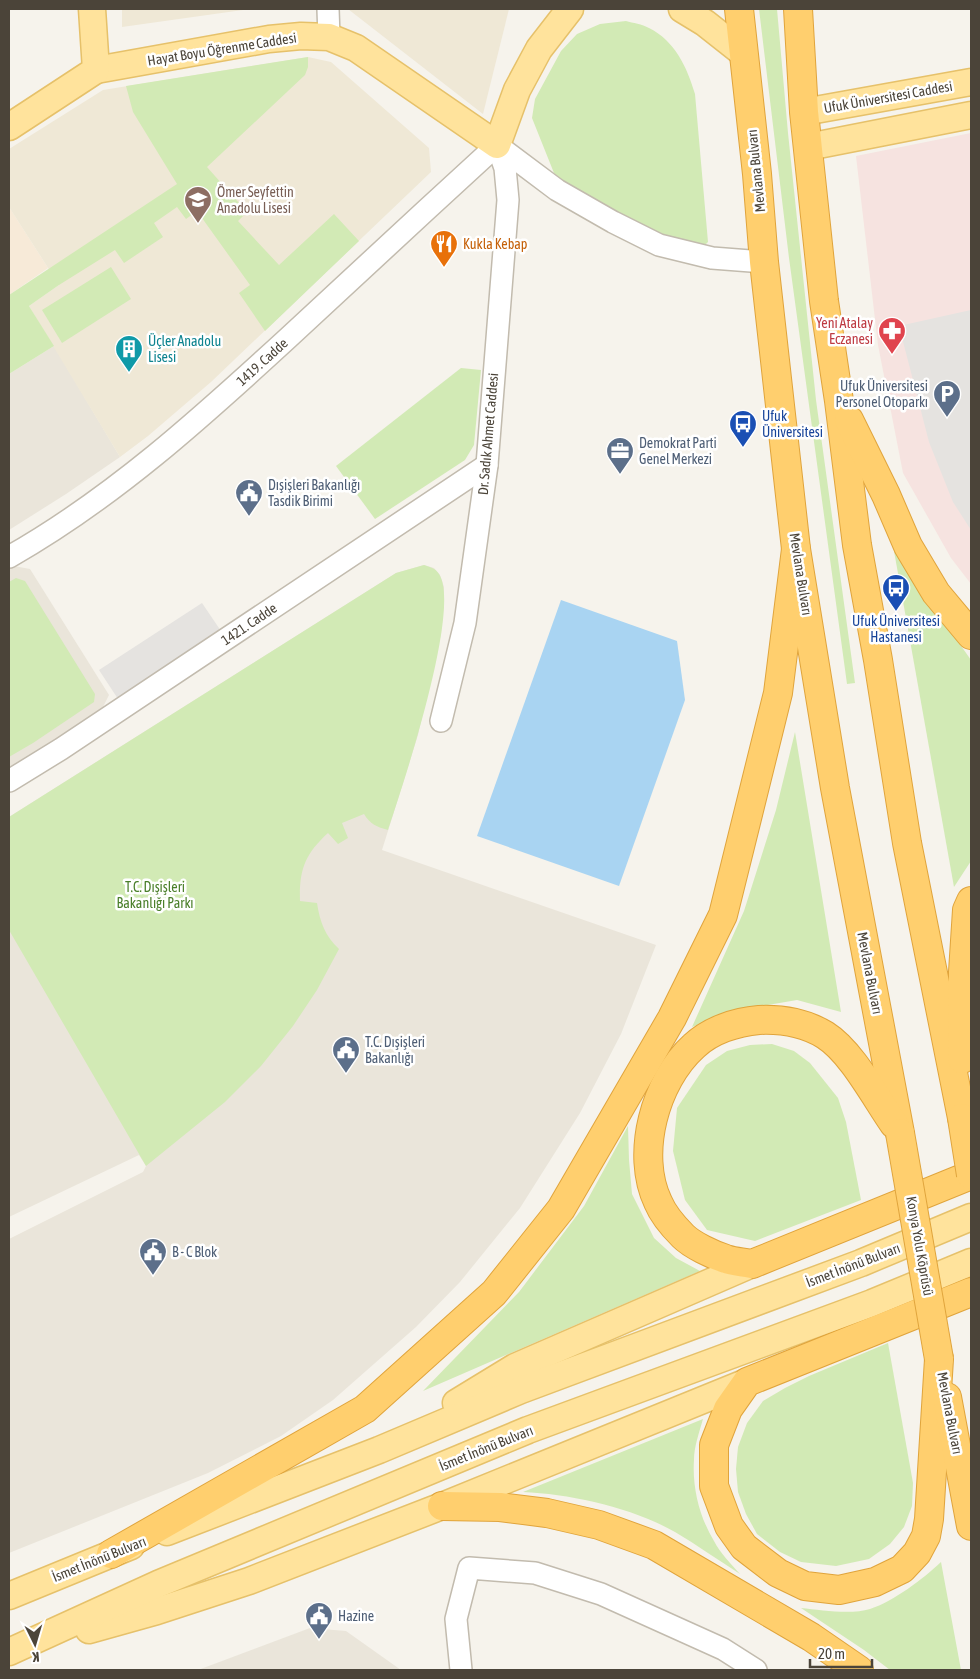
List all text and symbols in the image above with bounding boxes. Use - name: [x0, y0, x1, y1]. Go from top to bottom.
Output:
- street label: Hayat Boyu Öğrenme Caddesi: [146, 29, 298, 69]
- street label: Ufuk Üniversitesi Caddesi: [822, 78, 954, 116]
- street label: Mevlana Bulvarı: [744, 129, 768, 213]
- place label: Ömer Seyfettin Anadolu Lisesi: [217, 184, 294, 216]
- school or university icon: Ömer Seyfettin Anadolu Lisesi: [183, 185, 213, 224]
- restaurant icon: Kukla Kebap: [429, 229, 459, 268]
- place label: Kukla Kebap: [463, 236, 528, 252]
- place label: Yeni Atalay Eczanesi: [816, 315, 873, 347]
- pharmacy icon: Yeni Atalay Eczanesi: [877, 316, 907, 355]
- place label: Üçler Anadolu Lisesi: [148, 333, 221, 365]
- building icon: Üçler Anadolu Lisesi: [114, 334, 144, 373]
- street label: 1419. Cadde: [233, 335, 291, 389]
- street label: Dr. Sadık Ahmet Caddesi: [475, 372, 501, 496]
- place label: Ufuk Üniversitesi Personel Otoparkı: [836, 378, 928, 410]
- parking icon: Ufuk Üniversitesi Personel Otoparkı: [932, 379, 962, 418]
- place label: Ufuk Üniversitesi: [762, 408, 823, 440]
- bus stop icon: Ufuk Üniversitesi: [728, 409, 758, 448]
- place label: Demokrat Parti Genel Merkezi: [639, 435, 717, 467]
- office icon: Demokrat Parti Genel Merkezi: [605, 436, 635, 475]
- place label: Dışişleri Bakanlığı Tasdik Birimi: [268, 477, 360, 509]
- public building icon: Dışişleri Bakanlığı Tasdik Birimi: [234, 478, 264, 517]
- street label: Mevlana Bulvarı: [787, 532, 815, 616]
- bus stop icon: Ufuk Üniversitesi Hastanesi: [881, 573, 911, 612]
- street label: 1421. Cadde: [218, 600, 280, 648]
- place label: Ufuk Üniversitesi Hastanesi: [852, 613, 940, 645]
- park label: T.C. Dışişleri Bakanlığı Parkı: [117, 879, 193, 911]
- street label: Mevlana Bulvarı: [854, 931, 886, 1015]
- place label: T.C. Dışişleri Bakanlığı: [365, 1034, 425, 1066]
- public building icon: T.C. Dışişleri Bakanlığı: [331, 1035, 361, 1074]
- street label: Konya Yolu Köprüsü: [903, 1195, 937, 1297]
- public building icon: B - C Blok: [138, 1237, 168, 1276]
- street label: İsmet İnönü Bulvarı: [804, 1240, 902, 1290]
- place label: B - C Blok: [172, 1244, 217, 1260]
- street label: Mevlana Bulvarı: [934, 1371, 966, 1455]
- street label: İsmet İnönü Bulvarı: [437, 1422, 535, 1474]
- street label: İsmet İnönü Bulvarı: [50, 1533, 148, 1585]
- public building icon: Hazine: [304, 1601, 334, 1640]
- place label: Hazine: [338, 1608, 374, 1624]
- north arrow: [10, 1619, 60, 1669]
- scale bar: [810, 1636, 872, 1668]
- text: 20 m: [818, 1645, 845, 1662]
- text: K: [32, 1649, 40, 1665]

